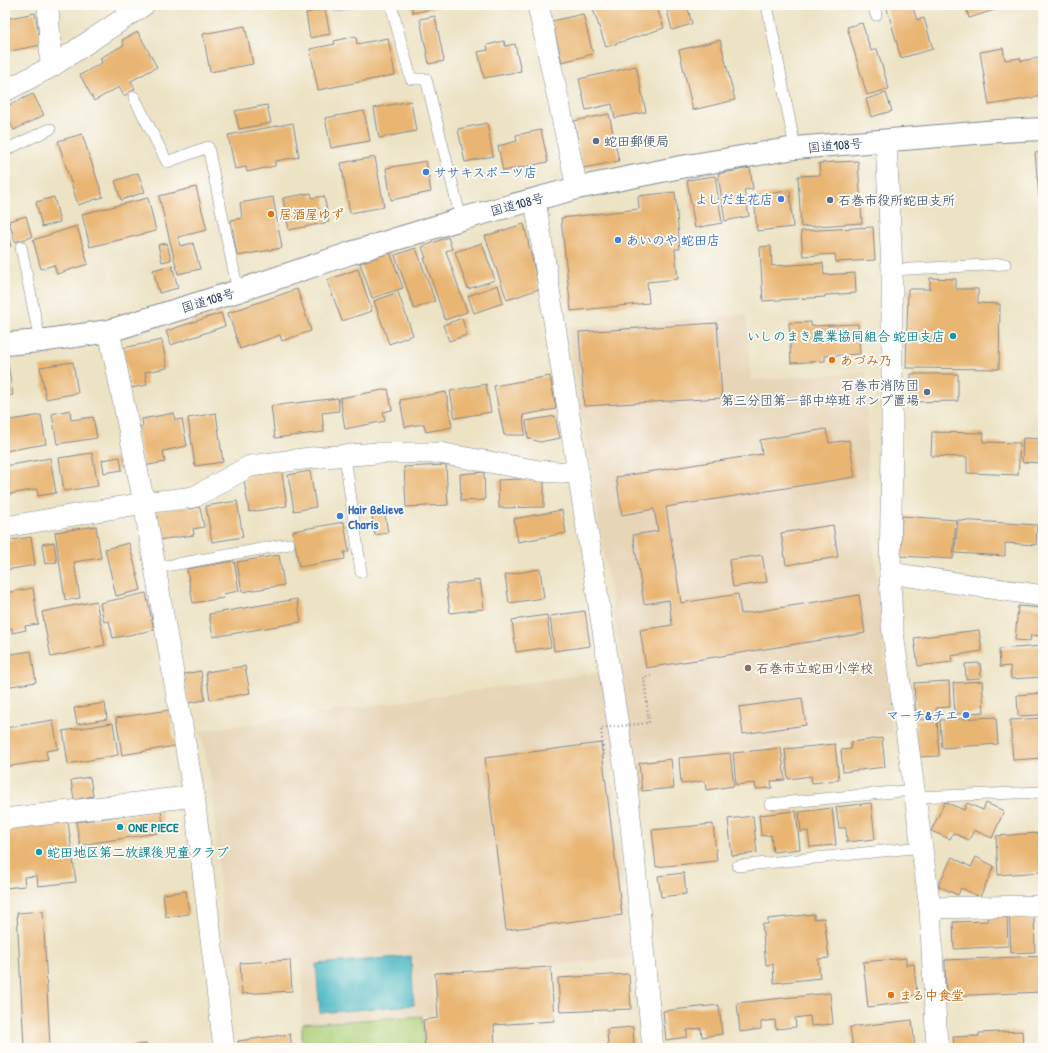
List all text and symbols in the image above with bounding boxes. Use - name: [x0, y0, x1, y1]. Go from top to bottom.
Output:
- place label: 蛇田郵便局: [604, 132, 669, 150]
- street label: 国道108号: [807, 134, 863, 156]
- marker: 蛇田郵便局: [591, 136, 601, 146]
- place label: ササキスポーツ店: [434, 163, 537, 181]
- marker: ササキスポーツ店: [421, 167, 431, 177]
- street label: 国道108号: [488, 188, 546, 220]
- place label: よしだ生花店: [695, 190, 773, 208]
- place label: 石巻市役所蛇田支所: [838, 191, 955, 209]
- marker: よしだ生花店: [776, 194, 786, 204]
- marker: 石巻市役所蛇田支所: [825, 195, 835, 205]
- place label: 居酒屋ゆず: [279, 205, 344, 223]
- marker: 居酒屋ゆず: [266, 209, 276, 219]
- place label: あいのや 蛇田店: [626, 231, 720, 249]
- marker: あいのや 蛇田店: [613, 235, 623, 245]
- street label: 国道108号: [179, 283, 237, 317]
- place label: いしのまき農業協同組合 蛇田支店: [747, 327, 945, 345]
- marker: いしのまき農業協同組合 蛇田支店: [948, 331, 958, 341]
- place label: あづみ乃: [840, 351, 892, 369]
- marker: あづみ乃: [827, 355, 837, 365]
- place label: 石巻市消防団 第三分団第一部中埣班 ポンプ置場: [721, 376, 919, 409]
- marker: 石巻市消防団 第三分団第一部中埣班 ポンプ置場: [922, 387, 932, 397]
- place label: Hair Believe Charis: [348, 500, 405, 533]
- marker: Hair Believe Charis: [335, 511, 345, 521]
- place label: 石巻市立蛇田小学校: [756, 659, 873, 677]
- marker: 石巻市立蛇田小学校: [743, 663, 753, 673]
- place label: マーチ&チエ: [886, 706, 958, 724]
- marker: マーチ&チエ: [961, 710, 971, 720]
- place label: ONE PIECE: [128, 818, 179, 836]
- marker: ONE PIECE: [115, 822, 125, 832]
- place label: 蛇田地区第二放課後児童クラブ: [47, 843, 229, 861]
- marker: 蛇田地区第二放課後児童クラブ: [34, 847, 44, 857]
- place label: まる中食堂: [899, 986, 964, 1004]
- marker: まる中食堂: [886, 990, 896, 1000]

